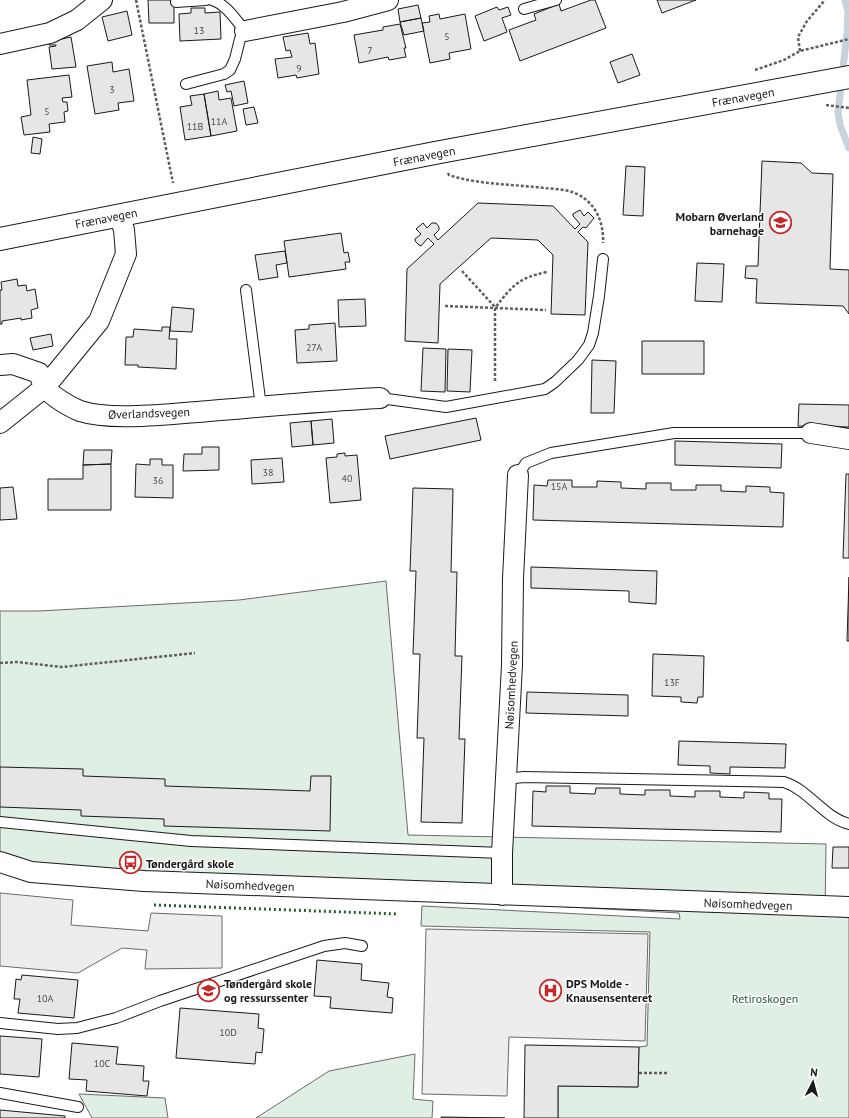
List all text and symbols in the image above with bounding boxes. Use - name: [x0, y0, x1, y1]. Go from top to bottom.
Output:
- house number: 13: [194, 24, 204, 37]
- house number: 5: [444, 30, 450, 43]
- house number: 7: [367, 44, 373, 57]
- house number: 9: [296, 62, 302, 75]
- house number: 3: [109, 83, 115, 96]
- street label: Frænavegen: [711, 84, 775, 110]
- house number: 5: [44, 105, 50, 118]
- house number: 11A: [211, 115, 228, 128]
- house number: 11B: [187, 120, 204, 133]
- street label: Frænavegen: [392, 143, 456, 169]
- street label: Frænavegen: [74, 205, 138, 231]
- place label: Mobarn Øverland barnehage: [676, 209, 764, 238]
- school or university icon: Mobarn Øverland barnehage: [767, 210, 793, 236]
- house number: 27A: [306, 341, 322, 354]
- street label: Øverlandsvegen: [108, 404, 190, 422]
- house number: 38: [263, 466, 273, 479]
- house number: 40: [342, 472, 353, 485]
- house number: 36: [153, 474, 163, 487]
- house number: 15A: [551, 480, 568, 493]
- street label: Nøisomhedvegen: [501, 640, 521, 730]
- house number: 13F: [664, 676, 680, 689]
- bus stop icon: Tøndergård skole: [117, 850, 143, 876]
- place label: Tøndergård skole: [146, 856, 234, 871]
- street label: Nøisomhedvegen: [205, 876, 295, 894]
- street label: Nøisomhedvegen: [703, 895, 793, 913]
- place label: Tøndergård skole og ressurssenter: [224, 976, 312, 1005]
- place label: DPS Molde - Knausensenteret: [566, 976, 653, 1005]
- school or university icon: Tøndergård skole og ressurssenter: [196, 977, 222, 1003]
- hospital icon: DPS Molde - Knausensenteret: [537, 977, 563, 1003]
- park label: Retiroskogen: [732, 991, 798, 1006]
- house number: 10A: [37, 992, 54, 1005]
- house number: 10D: [219, 1026, 237, 1039]
- house number: 10C: [94, 1057, 111, 1070]
- north arrow: [793, 1062, 833, 1102]
- text: N: [810, 1065, 818, 1079]

